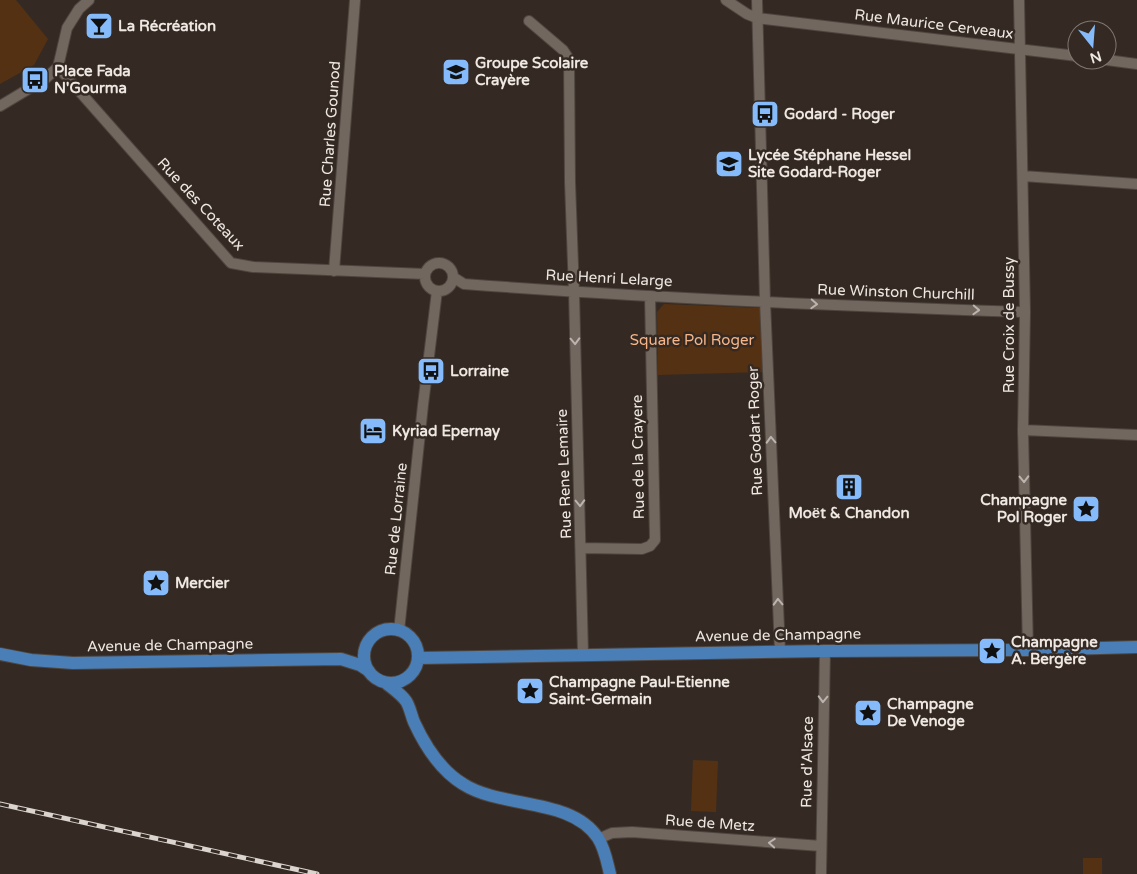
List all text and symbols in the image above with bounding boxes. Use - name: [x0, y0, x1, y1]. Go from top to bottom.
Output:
- street label: Rue Maurice Cerveaux: [853, 5, 1015, 43]
- bar icon: La Récréation: [84, 11, 114, 41]
- place label: La Récréation: [118, 17, 216, 35]
- north arrow: [1067, 20, 1117, 70]
- text: N: [1088, 47, 1104, 67]
- place label: Groupe Scolaire Crayère: [475, 54, 589, 90]
- school or university icon: Groupe Scolaire Crayère: [441, 57, 471, 87]
- street label: Rue Charles Gounod: [316, 60, 344, 208]
- place label: Place Fada N'Gourma: [54, 62, 131, 97]
- bus stop icon: Place Fada N'Gourma: [20, 65, 50, 95]
- bus stop icon: Godard - Roger: [750, 99, 780, 129]
- place label: Godard - Roger: [784, 105, 895, 124]
- place label: Lycée Stéphane Hessel Site Godard-Roger: [748, 146, 911, 182]
- school or university icon: Lycée Stéphane Hessel Site Godard-Roger: [714, 149, 744, 179]
- street label: Rue des Coteaux: [153, 154, 249, 254]
- street label: Rue Croix de Bussy: [1000, 257, 1018, 393]
- street label: Rue Henri Lelarge: [545, 266, 673, 290]
- street label: Rue Winston Churchill: [817, 280, 975, 304]
- one-way arrow: [810, 298, 818, 309]
- one-way arrow: [972, 305, 980, 315]
- park label: Square Pol Roger: [630, 331, 754, 349]
- one-way arrow: [569, 337, 580, 345]
- bus stop icon: Lorraine: [416, 356, 446, 386]
- place label: Lorraine: [450, 362, 510, 380]
- street label: Rue Godart Roger: [744, 366, 766, 496]
- street label: Rue de la Crayere: [628, 394, 648, 520]
- street label: Rue Rene Lemaire: [553, 409, 575, 539]
- hotel icon: Kyriad Epernay: [358, 416, 388, 446]
- place label: Kyriad Epernay: [392, 422, 500, 441]
- one-way arrow: [766, 436, 776, 444]
- street label: Rue de Lorraine: [381, 462, 411, 576]
- building icon: Moёt & Chandon: [834, 472, 864, 502]
- one-way arrow: [1019, 475, 1030, 483]
- place label: Champagne Pol Roger: [980, 491, 1068, 527]
- place icon: Champagne Pol Roger: [1071, 494, 1101, 524]
- one-way arrow: [574, 499, 585, 507]
- place label: Moёt & Chandon: [788, 504, 910, 522]
- place icon: Mercier: [141, 568, 171, 598]
- place label: Mercier: [175, 574, 230, 592]
- one-way arrow: [772, 598, 783, 606]
- street label: Avenue de Champagne: [695, 625, 861, 645]
- place label: Champagne A. Bergère: [1011, 633, 1098, 669]
- street label: Avenue de Champagne: [87, 635, 253, 655]
- place icon: Champagne A. Bergère: [977, 636, 1007, 666]
- place label: Champagne Paul-Etienne Saint-Germain: [549, 673, 730, 708]
- place icon: Champagne Paul-Etienne Saint-Germain: [515, 676, 545, 706]
- place label: Champagne De Venoge: [887, 695, 974, 731]
- one-way arrow: [818, 696, 828, 704]
- place icon: Champagne De Venoge: [853, 698, 883, 728]
- street label: Rue d'Alsace: [797, 716, 817, 808]
- street label: Rue de Metz: [664, 811, 756, 835]
- one-way arrow: [768, 837, 776, 848]

